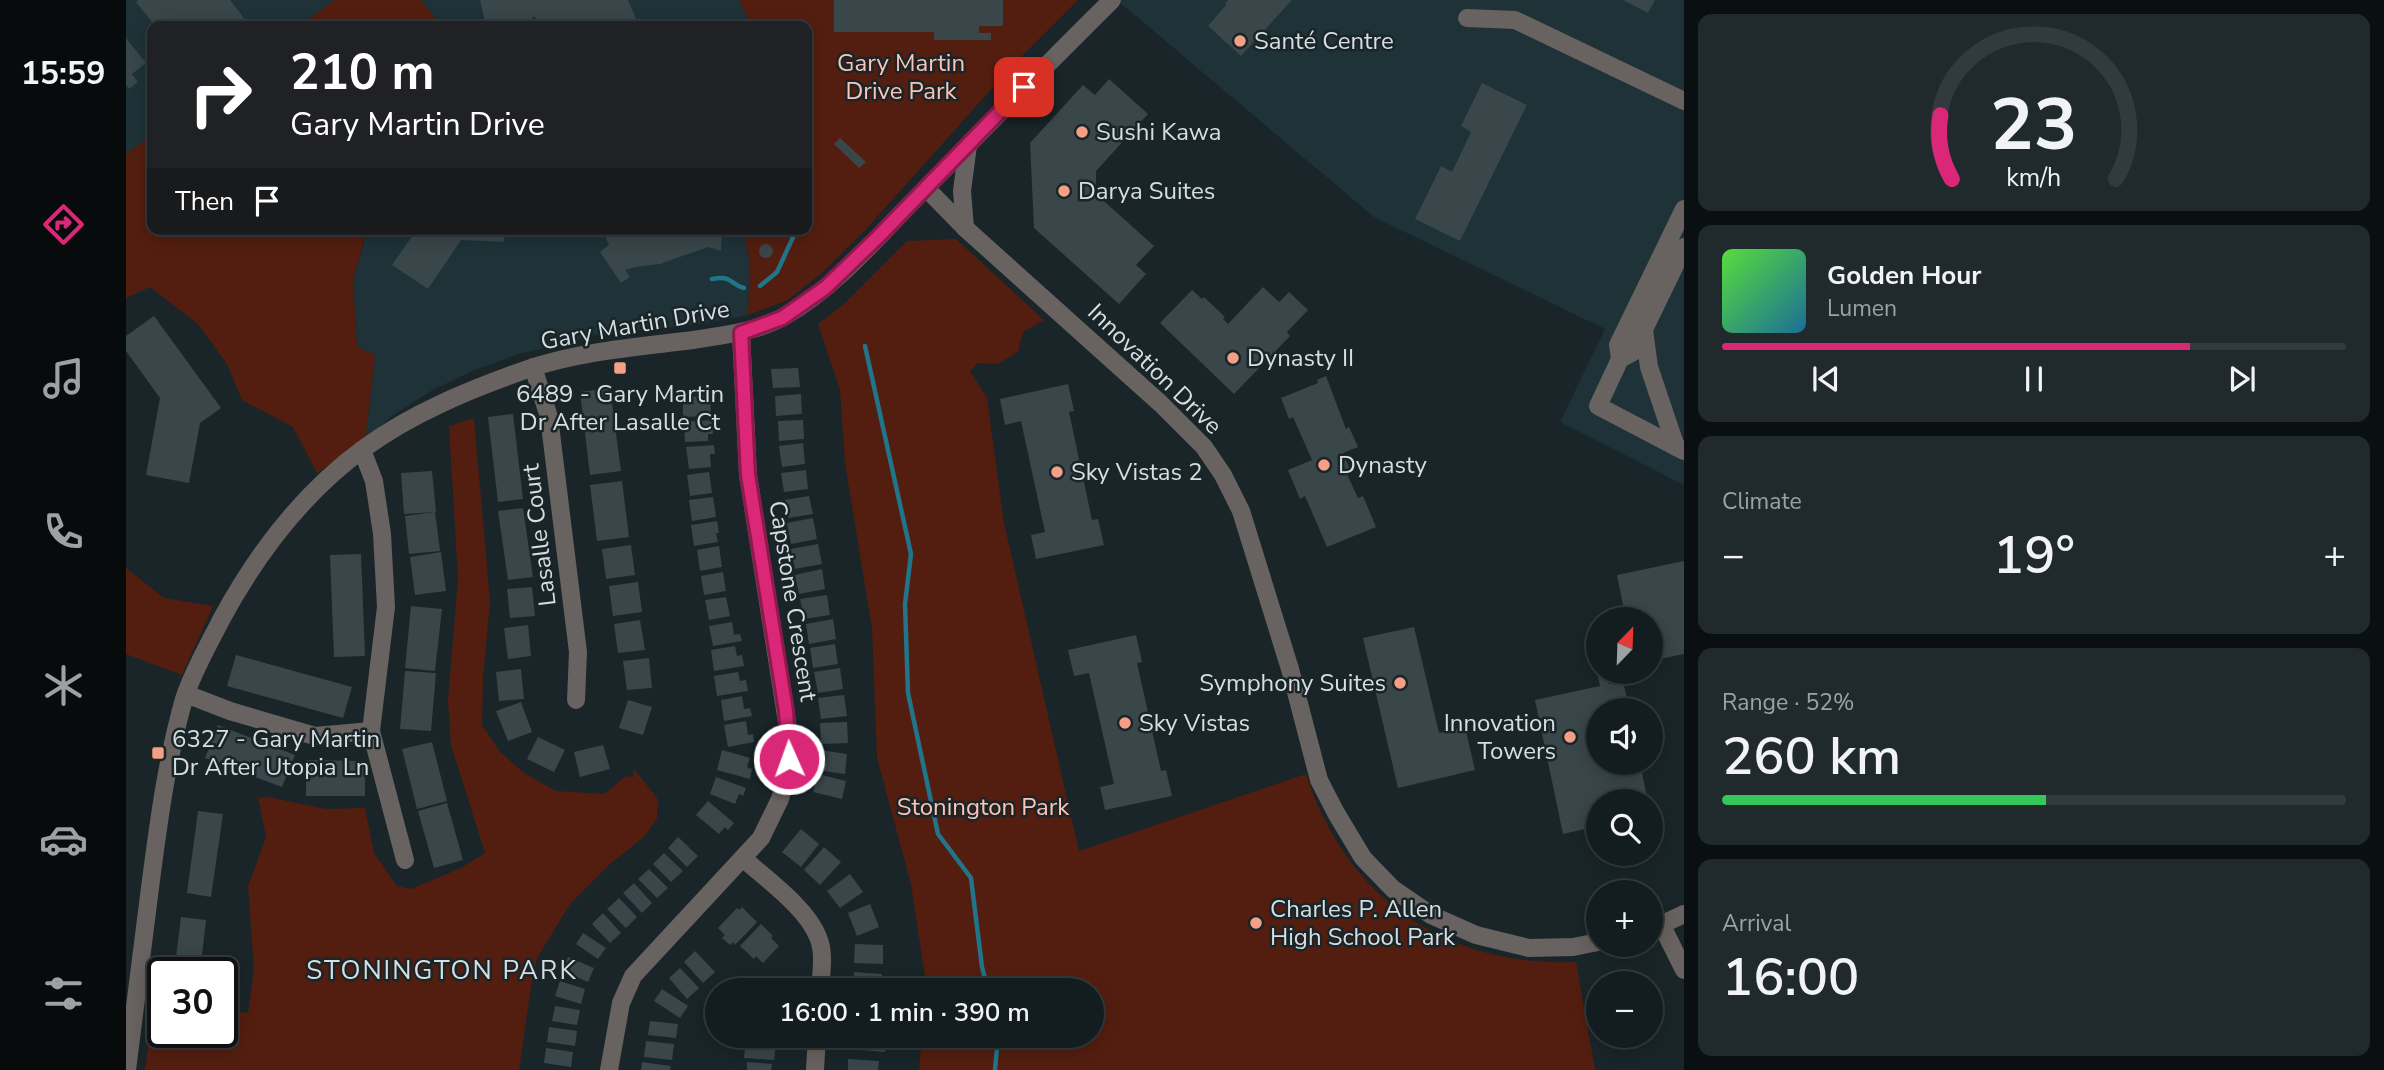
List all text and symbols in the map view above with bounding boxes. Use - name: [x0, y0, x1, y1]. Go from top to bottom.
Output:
- place label: Santé Centre: [1254, 25, 1394, 57]
- marker: Santé Centre: [1232, 33, 1248, 49]
- text: 210 m: [290, 39, 434, 106]
- park label: Gary Martin Drive Park: [837, 47, 965, 107]
- icon: right: [175, 49, 266, 140]
- text: 15:59: [21, 52, 105, 95]
- pin: [994, 57, 1054, 117]
- icon: arrive: [1005, 68, 1043, 106]
- text: 23: [1990, 75, 2078, 175]
- text: Gary Martin Drive: [290, 103, 545, 146]
- place label: Sushi Kawa: [1096, 116, 1221, 148]
- marker: Sushi Kawa: [1074, 124, 1090, 140]
- text: km/h: [2006, 160, 2062, 194]
- place label: Darya Suites: [1078, 175, 1215, 207]
- icon: arrive: [248, 182, 286, 220]
- marker: Darya Suites: [1056, 183, 1072, 199]
- text: Then: [175, 184, 234, 219]
- icon: directions: [39, 200, 88, 249]
- text: Golden Hour: [1827, 258, 1982, 293]
- street label: Gary Martin Drive: [538, 293, 732, 357]
- text: Lumen: [1827, 293, 1897, 324]
- street label: Innovation Drive: [1081, 297, 1229, 441]
- place label: Dynasty II: [1247, 342, 1354, 374]
- marker: Dynasty II: [1225, 350, 1241, 366]
- icon: music: [39, 354, 88, 403]
- marker: 6489 - Gary Martin Dr After Lasalle Ct: [612, 360, 628, 376]
- icon: previous: [1807, 360, 1845, 398]
- icon: pause: [2015, 360, 2053, 398]
- icon: next: [2223, 360, 2261, 398]
- place label: 6489 - Gary Martin Dr After Lasalle Ct: [516, 378, 724, 438]
- place label: Dynasty: [1338, 449, 1427, 481]
- place label: Sky Vistas 2: [1071, 456, 1203, 488]
- marker: Dynasty: [1316, 457, 1332, 473]
- street label: Lasalle Court: [514, 462, 564, 608]
- marker: Sky Vistas 2: [1049, 464, 1065, 480]
- text: Climate: [1722, 486, 1802, 517]
- street label: Capstone Crescent: [761, 498, 825, 704]
- icon: phone: [39, 507, 88, 556]
- text: 19°: [1993, 520, 2075, 591]
- text: −: [1722, 530, 1745, 581]
- text: +: [2323, 530, 2346, 581]
- north arrow: [1586, 607, 1662, 684]
- map controls: [1586, 607, 1663, 1048]
- icon: climate: [39, 661, 88, 710]
- place label: Symphony Suites: [1199, 667, 1386, 699]
- marker: Symphony Suites: [1392, 675, 1408, 691]
- text: Range · 52%: [1722, 687, 1854, 718]
- button: sound: [1586, 698, 1663, 775]
- place label: Sky Vistas: [1139, 707, 1250, 739]
- place label: Innovation Towers: [1444, 707, 1556, 767]
- marker: Sky Vistas: [1117, 715, 1133, 731]
- text: 260 km: [1722, 721, 1901, 792]
- position arrow: [752, 722, 826, 796]
- place label: 6327 - Gary Martin Dr After Utopia Ln: [172, 723, 380, 783]
- marker: Innovation Towers: [1562, 729, 1578, 745]
- marker: 6327 - Gary Martin Dr After Utopia Ln: [150, 745, 166, 761]
- button: search: [1586, 789, 1663, 866]
- park label: Stonington Park: [897, 791, 1070, 823]
- icon: car: [39, 815, 88, 864]
- button: +: [1586, 880, 1663, 957]
- place label: Charles P. Allen High School Park: [1270, 893, 1456, 953]
- text: Arrival: [1722, 908, 1791, 939]
- marker: Charles P. Allen High School Park: [1248, 915, 1264, 931]
- text: 16:00: [1722, 942, 1859, 1013]
- district label: STONINGTON PARK: [306, 953, 578, 988]
- speed limit sign: 30: [147, 957, 238, 1048]
- icon: filters: [39, 969, 88, 1018]
- button: −: [1586, 971, 1663, 1048]
- text: 16:00 · 1 min · 390 m: [779, 995, 1030, 1030]

